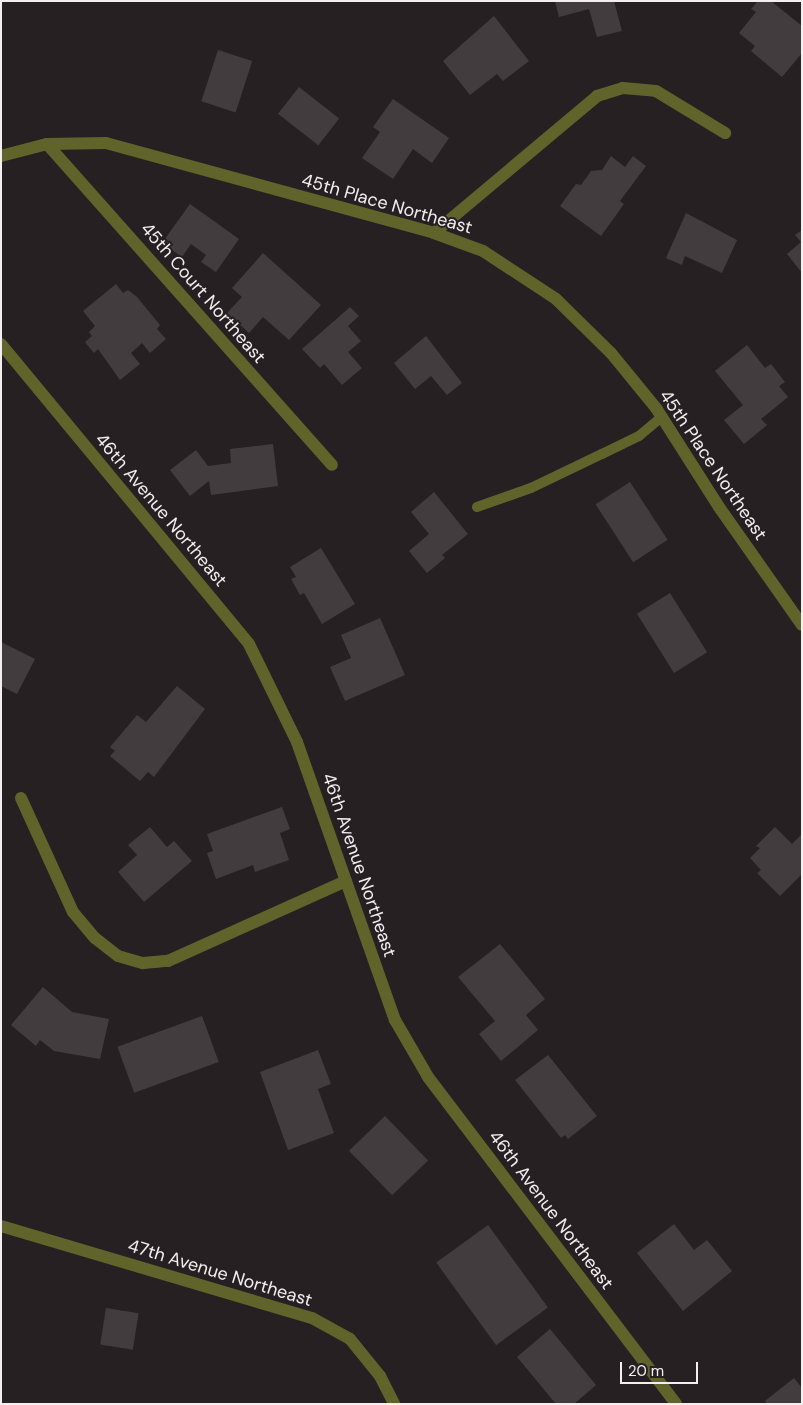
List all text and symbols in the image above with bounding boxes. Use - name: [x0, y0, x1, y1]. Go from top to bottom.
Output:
- street label: 45th Place Northeast: [299, 169, 475, 239]
- street label: 45th Court Northeast: [136, 218, 270, 368]
- street label: 45th Place Northeast: [655, 386, 771, 544]
- street label: 46th Avenue Northeast: [91, 429, 231, 591]
- street label: 46th Avenue Northeast: [317, 770, 401, 960]
- street label: 46th Avenue Northeast: [484, 1126, 618, 1294]
- street label: 47th Avenue Northeast: [125, 1235, 315, 1311]
- scale bar: [623, 1352, 700, 1384]
- text: 20 m: [628, 1361, 664, 1381]

